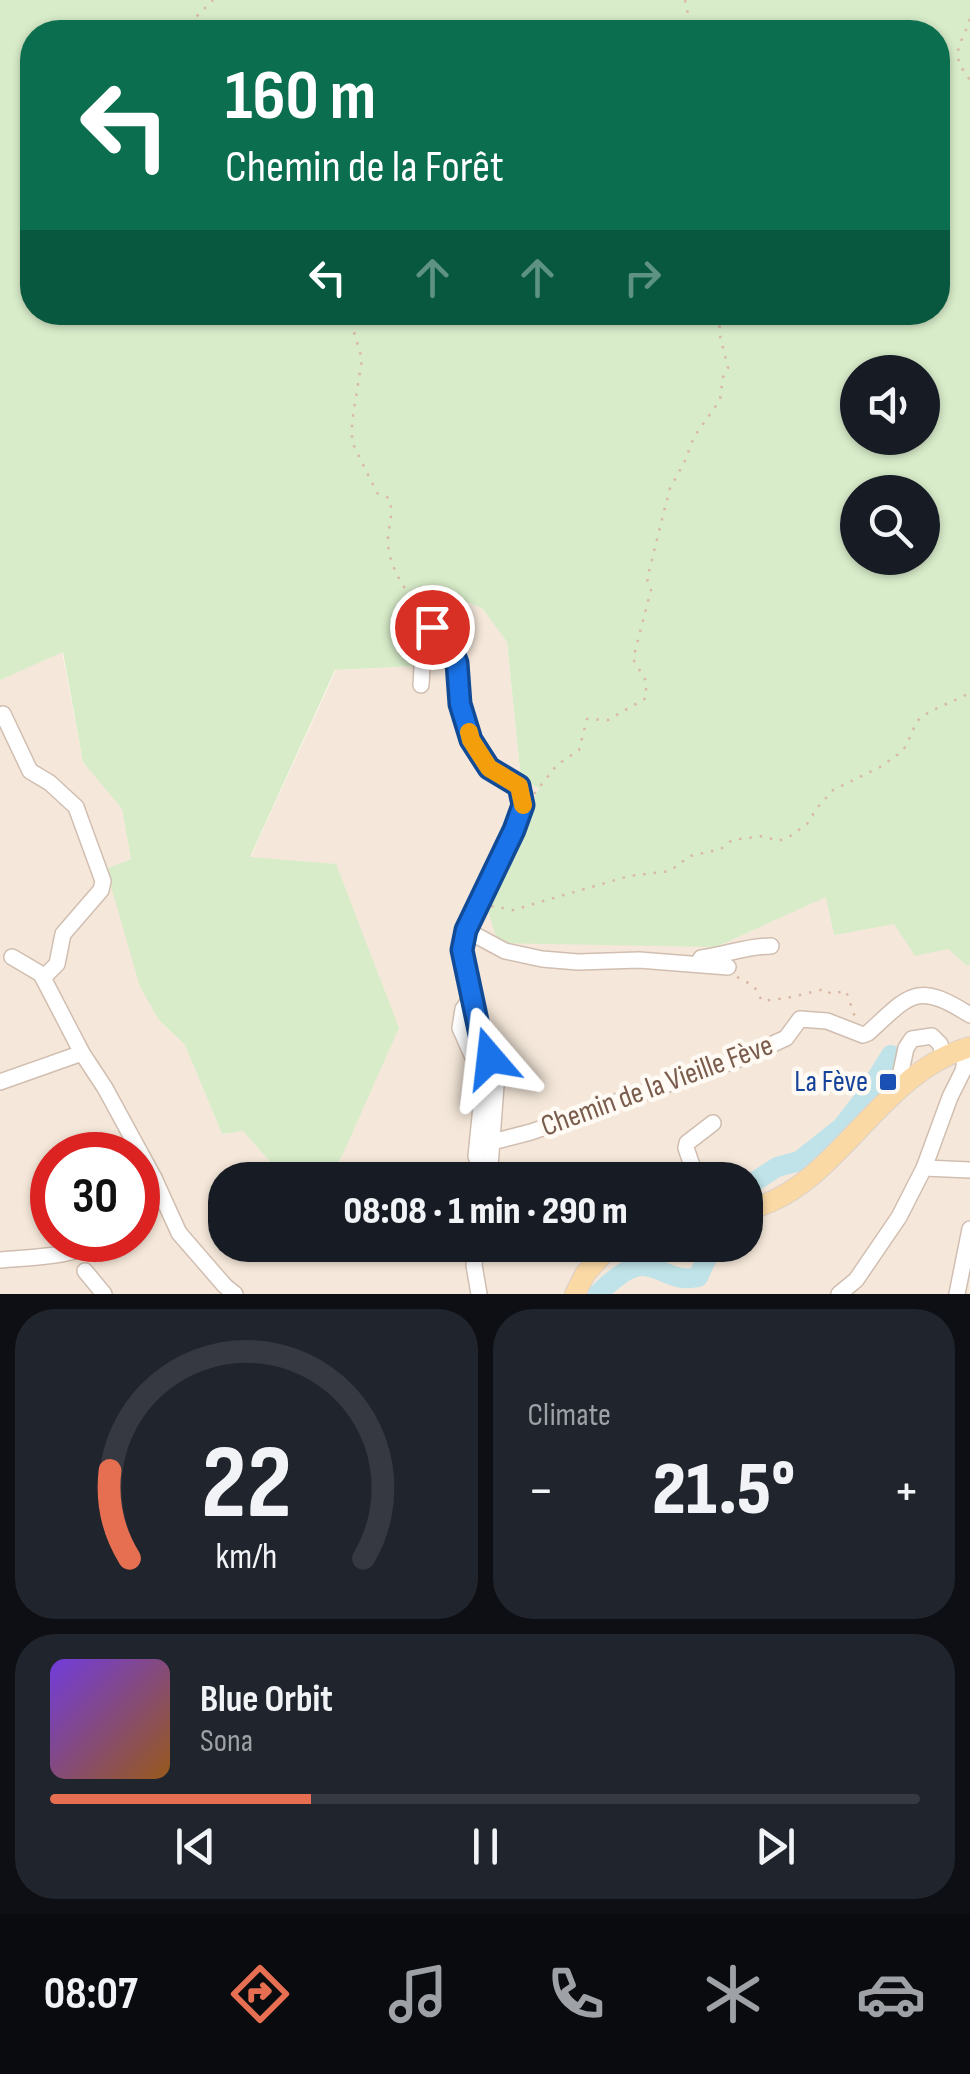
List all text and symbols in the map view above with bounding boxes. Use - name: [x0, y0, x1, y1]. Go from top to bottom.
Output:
- text: 160 m: [225, 55, 376, 139]
- icon: left: [60, 60, 190, 190]
- text: Chemin de la Forêt: [225, 140, 504, 195]
- icon: left: [300, 250, 355, 305]
- icon: ahead: [405, 250, 460, 305]
- icon: ahead: [510, 250, 565, 305]
- icon: right: [615, 250, 670, 305]
- map controls: [840, 355, 940, 575]
- button: sound: [840, 355, 940, 455]
- button: search: [840, 475, 940, 575]
- pin: [390, 585, 475, 670]
- icon: arrive: [405, 600, 460, 655]
- position arrow: [438, 1006, 542, 1110]
- street label: Chemin de la Vieille Fève: [536, 1027, 778, 1145]
- place label: La Fève: [794, 1064, 868, 1100]
- marker: La Fève: [877, 1071, 899, 1093]
- speed limit sign: 30: [30, 1132, 160, 1262]
- text: 08:08 · 1 min · 290 m: [343, 1189, 628, 1234]
- text: Climate: [528, 1396, 611, 1435]
- text: 22: [201, 1422, 292, 1547]
- text: 21.5°: [652, 1445, 795, 1536]
- text: −: [528, 1458, 554, 1525]
- text: +: [893, 1458, 920, 1525]
- text: km/h: [215, 1536, 277, 1579]
- text: Blue Orbit: [200, 1677, 333, 1722]
- text: Sona: [200, 1722, 253, 1761]
- icon: previous: [168, 1819, 223, 1874]
- icon: pause: [458, 1819, 513, 1874]
- icon: next: [748, 1819, 803, 1874]
- icon: directions: [225, 1959, 295, 2029]
- icon: music: [383, 1959, 453, 2029]
- icon: phone: [541, 1959, 611, 2029]
- icon: climate: [698, 1959, 768, 2029]
- icon: car: [856, 1959, 926, 2029]
- text: 08:07: [44, 1967, 138, 2022]

